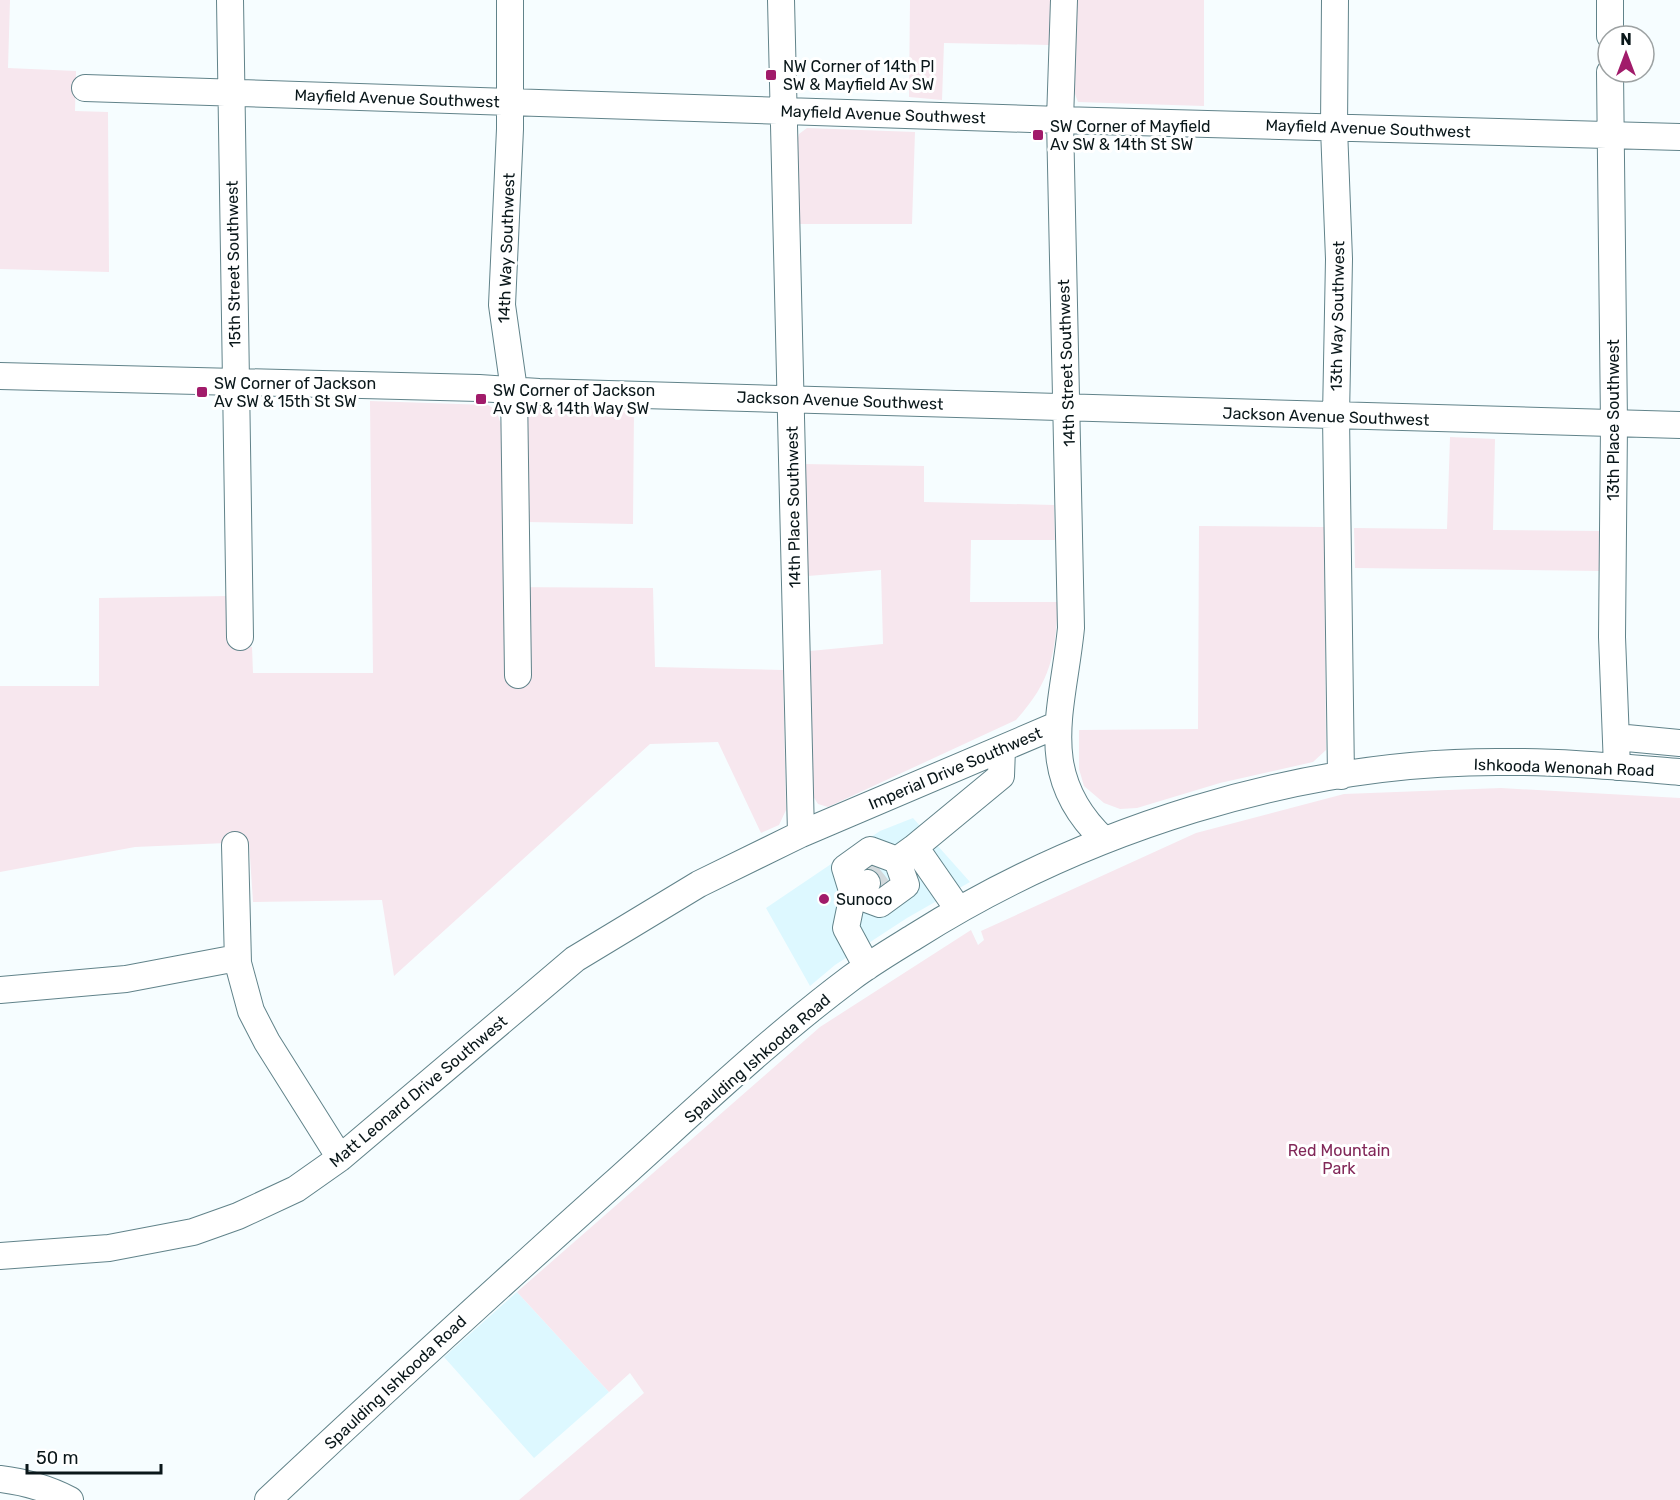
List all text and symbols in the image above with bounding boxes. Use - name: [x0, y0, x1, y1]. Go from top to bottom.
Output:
- north arrow: [1596, 24, 1656, 84]
- text: N: [1620, 30, 1632, 49]
- place label: NW Corner of 14th Pl SW & Mayfield Av SW: [783, 57, 934, 94]
- marker: NW Corner of 14th Pl SW & Mayfield Av SW: [764, 68, 778, 82]
- street label: Mayfield Avenue Southwest: [294, 85, 500, 112]
- street label: Mayfield Avenue Southwest: [780, 101, 986, 128]
- street label: Mayfield Avenue Southwest: [1265, 115, 1471, 142]
- place label: SW Corner of Mayfield Av SW & 14th St SW: [1050, 117, 1211, 154]
- marker: SW Corner of Mayfield Av SW & 14th St SW: [1031, 128, 1045, 142]
- street label: 14th Way Southwest: [494, 172, 519, 324]
- street label: 15th Street Southwest: [223, 180, 244, 348]
- street label: 13th Way Southwest: [1327, 241, 1348, 391]
- street label: 14th Street Southwest: [1054, 279, 1079, 447]
- street label: 13th Place Southwest: [1604, 339, 1623, 501]
- place label: SW Corner of Jackson Av SW & 15th St SW: [214, 374, 376, 411]
- place label: SW Corner of Jackson Av SW & 14th Way SW: [493, 381, 655, 418]
- marker: SW Corner of Jackson Av SW & 15th St SW: [195, 385, 209, 399]
- street label: Jackson Avenue Southwest: [736, 387, 944, 414]
- marker: SW Corner of Jackson Av SW & 14th Way SW: [474, 392, 488, 406]
- street label: Jackson Avenue Southwest: [1222, 403, 1430, 430]
- street label: 14th Place Southwest: [783, 426, 804, 588]
- street label: Imperial Drive Southwest: [866, 723, 1045, 814]
- street label: Ishkooda Wenonah Road: [1473, 755, 1655, 780]
- place label: Sunoco: [836, 890, 892, 909]
- marker: Sunoco: [817, 892, 831, 906]
- street label: Spaulding Ishkooda Road: [680, 990, 834, 1127]
- street label: Matt Leonard Drive Southwest: [326, 1012, 511, 1171]
- park label: Red Mountain Park: [1288, 1141, 1390, 1178]
- street label: Spaulding Ishkooda Road: [320, 1312, 470, 1453]
- scale bar: [27, 1437, 160, 1475]
- text: 50 m: [36, 1447, 79, 1469]

